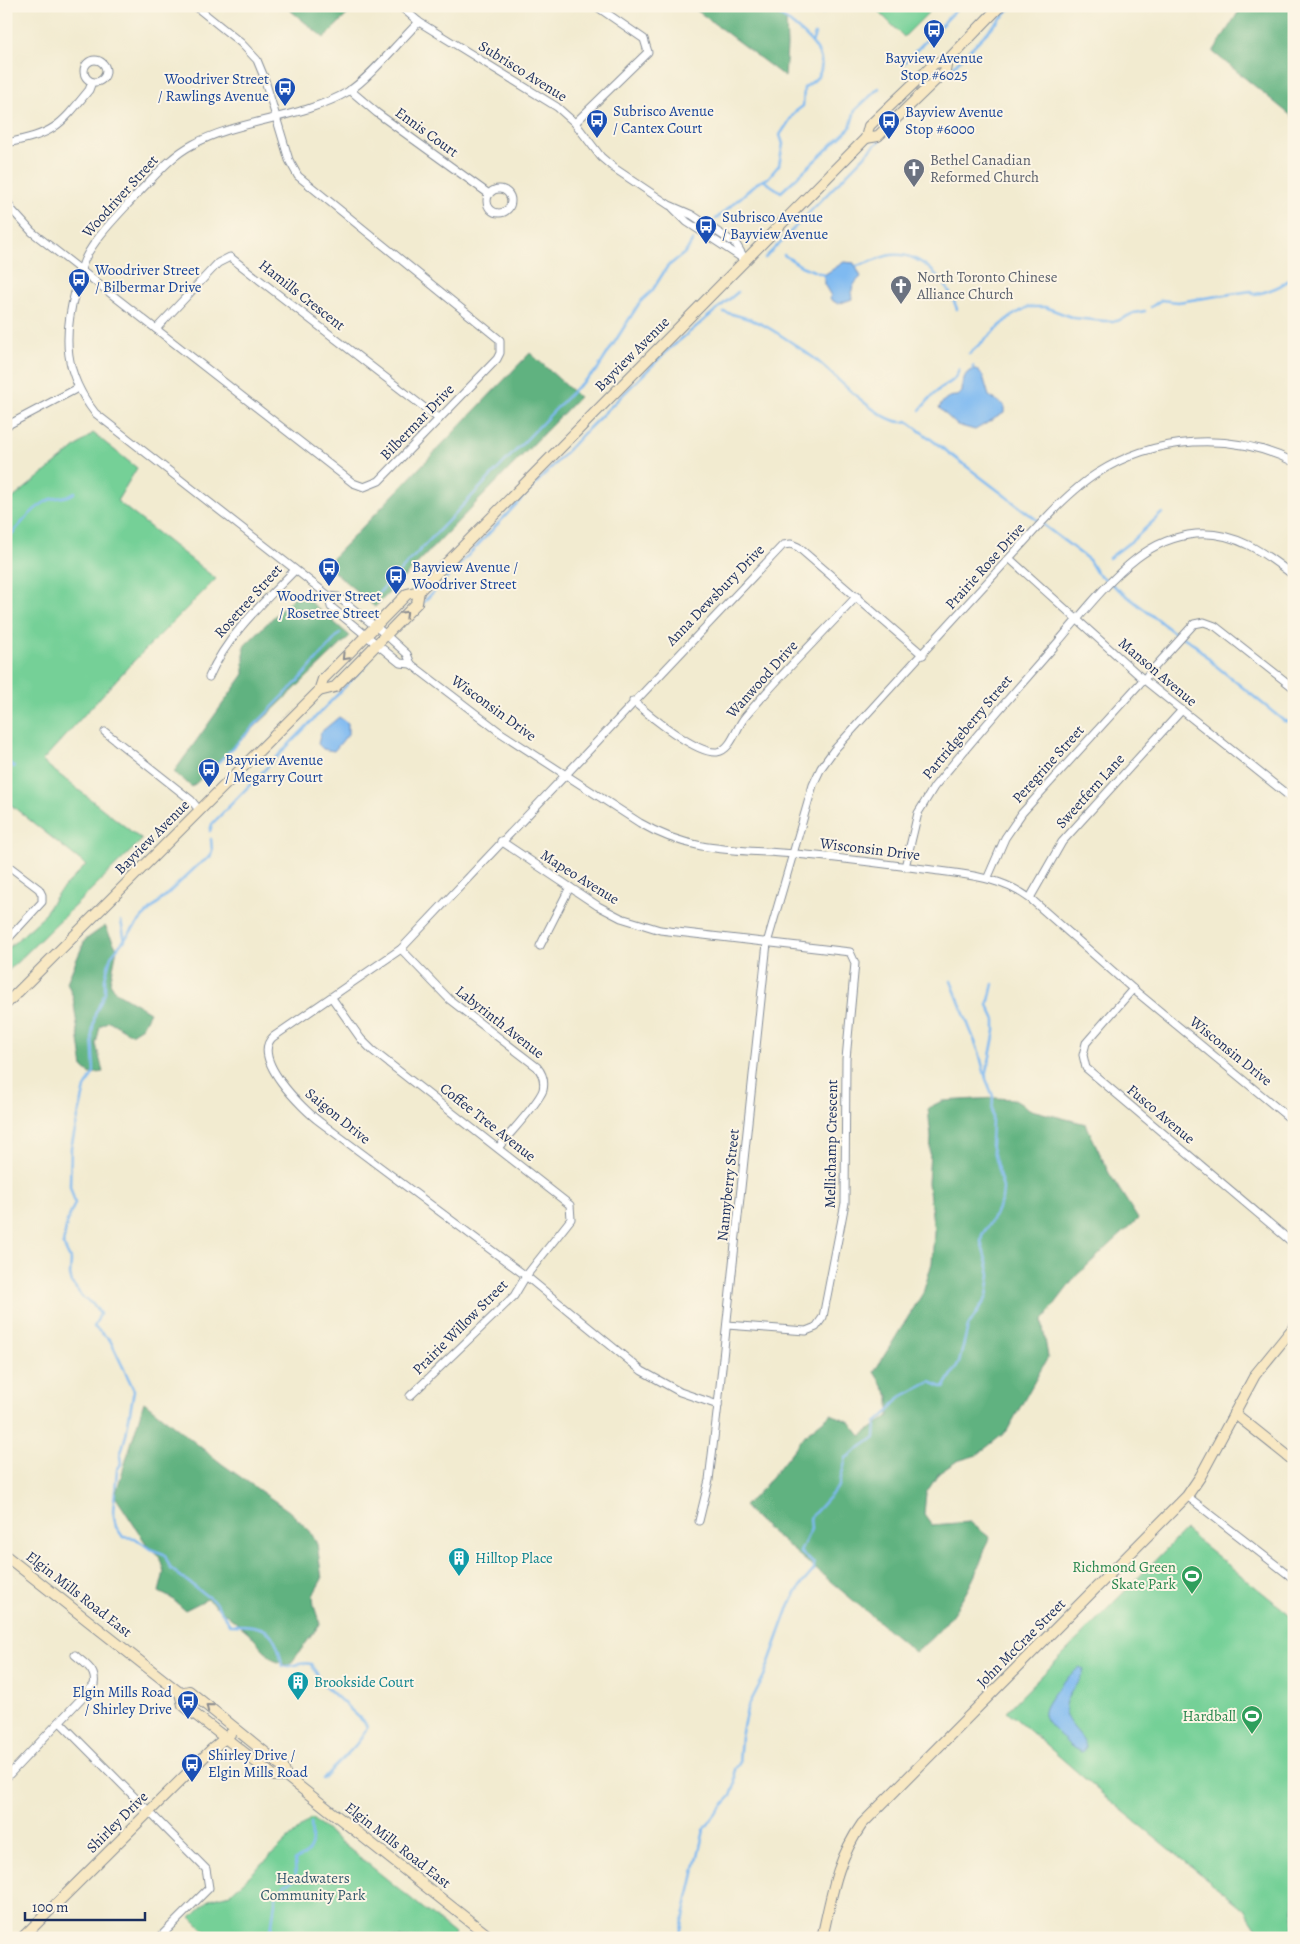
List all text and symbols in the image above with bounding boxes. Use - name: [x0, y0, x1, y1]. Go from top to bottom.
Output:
- bus stop icon: Bayview Avenue Stop #6025: [922, 18, 946, 49]
- street label: Subrisco Avenue: [475, 36, 571, 106]
- place label: Bayview Avenue Stop #6025: [885, 48, 983, 85]
- place label: Woodriver Street / Rawlings Avenue: [158, 69, 269, 106]
- bus stop icon: Woodriver Street / Rawlings Avenue: [273, 76, 297, 107]
- place label: Subrisco Avenue / Cantex Court: [613, 101, 714, 138]
- street label: Ennis Court: [391, 102, 463, 162]
- place label: Bayview Avenue Stop #6000: [905, 102, 1003, 139]
- bus stop icon: Subrisco Avenue / Cantex Court: [585, 108, 609, 139]
- bus stop icon: Bayview Avenue Stop #6000: [877, 109, 901, 140]
- street label: Woodriver Street: [77, 150, 162, 242]
- place label: Bethel Canadian Reformed Church: [930, 150, 1039, 187]
- church icon: Bethel Canadian Reformed Church: [902, 157, 926, 188]
- place label: Subrisco Avenue / Bayview Avenue: [722, 207, 828, 244]
- bus stop icon: Subrisco Avenue / Bayview Avenue: [694, 214, 718, 245]
- street label: Hamills Crescent: [255, 255, 349, 335]
- place label: Woodriver Street / Bilbermar Drive: [94, 260, 202, 297]
- bus stop icon: Woodriver Street / Bilbermar Drive: [67, 267, 91, 298]
- place label: North Toronto Chinese Alliance Church: [916, 267, 1058, 304]
- church icon: North Toronto Chinese Alliance Church: [889, 274, 913, 305]
- street label: Bayview Avenue: [590, 312, 674, 396]
- street label: Bilbermar Drive: [376, 379, 459, 464]
- street label: Prairie Rose Drive: [941, 518, 1029, 614]
- street label: Anna Dewsbury Drive: [661, 540, 769, 651]
- bus stop icon: Woodriver Street / Rosetree Street: [317, 556, 341, 587]
- place label: Bayview Avenue / Woodriver Street: [411, 557, 518, 594]
- street label: Rosetree Street: [210, 560, 287, 642]
- bus stop icon: Bayview Avenue / Woodriver Street: [384, 564, 408, 595]
- place label: Woodriver Street / Rosetree Street: [276, 586, 381, 623]
- one-way arrow: [400, 611, 409, 620]
- street label: Manson Avenue: [1114, 633, 1202, 711]
- street label: Wanwood Drive: [721, 636, 802, 723]
- one-way arrow: [342, 651, 351, 660]
- street label: Wisconsin Drive: [447, 670, 541, 746]
- street label: Partridgeberry Street: [917, 671, 1017, 783]
- street label: Peregrine Street: [1008, 721, 1089, 807]
- street label: Sweetfern Lane: [1051, 749, 1129, 833]
- place label: Bayview Avenue / Megarry Court: [225, 750, 323, 787]
- bus stop icon: Bayview Avenue / Megarry Court: [197, 757, 221, 788]
- street label: Bayview Avenue: [110, 795, 194, 879]
- street label: Wisconsin Drive: [818, 833, 921, 865]
- street label: Mapeo Avenue: [537, 845, 623, 909]
- street label: Labyrinth Avenue: [452, 981, 549, 1063]
- street label: Wisconsin Drive: [1185, 1011, 1277, 1091]
- street label: Coffee Tree Avenue: [436, 1078, 540, 1166]
- street label: Mellichamp Crescent: [820, 1079, 842, 1209]
- street label: Fusco Avenue: [1123, 1080, 1199, 1149]
- street label: Saigon Drive: [301, 1083, 375, 1149]
- street label: Nannyberry Street: [712, 1128, 744, 1242]
- street label: Prairie Willow Street: [408, 1275, 512, 1379]
- street label: Elgin Mills Road East: [22, 1546, 136, 1642]
- building icon: Hilltop Place: [447, 1546, 471, 1577]
- place label: Hilltop Place: [475, 1548, 553, 1568]
- place label: Richmond Green Skate Park: [1072, 1557, 1177, 1594]
- sports icon: Richmond Green Skate Park: [1180, 1564, 1204, 1595]
- street label: John McCrae Street: [972, 1594, 1070, 1692]
- building icon: Brookside Court: [286, 1670, 310, 1701]
- place label: Brookside Court: [314, 1672, 414, 1692]
- place label: Elgin Mills Road / Shirley Drive: [72, 1682, 173, 1719]
- bus stop icon: Elgin Mills Road / Shirley Drive: [176, 1689, 200, 1720]
- sports icon: Hardball: [1240, 1704, 1264, 1735]
- one-way arrow: [206, 1705, 215, 1713]
- place label: Hardball: [1182, 1706, 1236, 1726]
- place label: Shirley Drive / Elgin Mills Road: [208, 1745, 309, 1782]
- bus stop icon: Shirley Drive / Elgin Mills Road: [180, 1752, 204, 1783]
- street label: Shirley Drive: [82, 1787, 152, 1857]
- street label: Elgin Mills Road East: [341, 1797, 455, 1893]
- park label: Headwaters Community Park: [261, 1868, 366, 1905]
- scale bar: [25, 1889, 145, 1921]
- text: 100 m: [32, 1897, 69, 1917]

